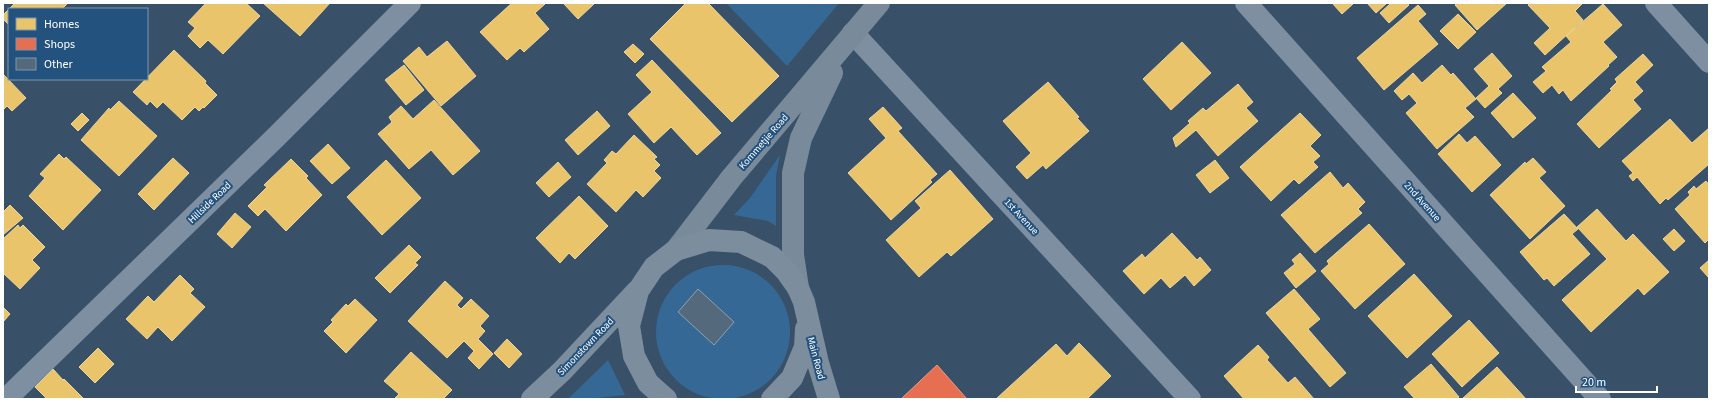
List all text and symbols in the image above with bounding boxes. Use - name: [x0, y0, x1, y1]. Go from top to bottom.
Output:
- legend: [8, 8, 148, 80]
- text: Homes: [44, 16, 79, 33]
- text: Shops: [44, 36, 75, 53]
- text: Other: [44, 56, 74, 73]
- street label: Kommetjie Road: [736, 111, 792, 172]
- street label: Hillside Road: [185, 179, 234, 227]
- street label: 2nd Avenue: [1401, 179, 1444, 225]
- street label: 1st Avenue: [1001, 195, 1042, 238]
- street label: Simonstown Road: [554, 315, 617, 379]
- street label: Main Road: [804, 335, 828, 381]
- scale bar: [1576, 368, 1657, 394]
- text: 20 m: [1582, 374, 1606, 391]

